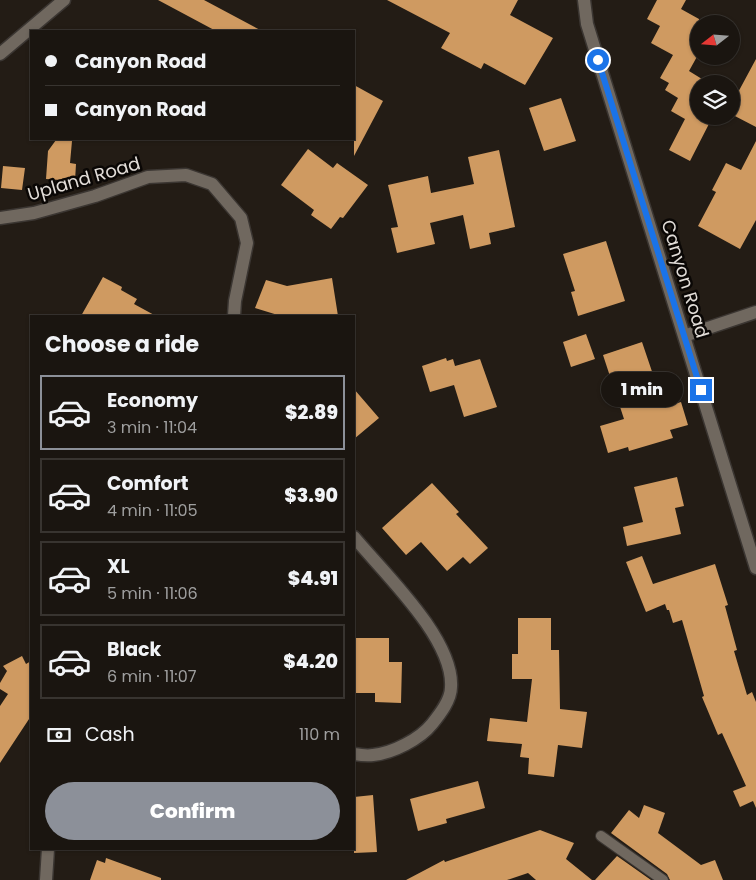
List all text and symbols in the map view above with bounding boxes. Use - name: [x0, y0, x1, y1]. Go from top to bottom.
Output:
- north arrow: [690, 15, 740, 65]
- map controls: [690, 15, 740, 125]
- text: Canyon Road: [75, 48, 206, 75]
- route start: [587, 49, 609, 71]
- button: layers: [690, 75, 740, 125]
- text: Canyon Road: [75, 96, 206, 123]
- street label: Upland Road: [25, 150, 143, 207]
- street label: Canyon Road: [656, 217, 715, 341]
- text: Choose a ride: [45, 329, 199, 360]
- callout: 1 min: [601, 372, 684, 408]
- text: 1 min: [621, 378, 663, 401]
- route end: [690, 379, 712, 401]
- text: Economy: [107, 387, 198, 414]
- icon: car: [47, 390, 92, 435]
- text: $2.89: [285, 399, 338, 426]
- text: 3 min · 11:04: [107, 416, 197, 439]
- text: Comfort: [107, 470, 189, 497]
- icon: car: [47, 473, 92, 518]
- text: $3.90: [284, 482, 338, 509]
- text: 4 min · 11:05: [107, 499, 198, 522]
- text: XL: [107, 553, 130, 580]
- icon: car: [47, 556, 92, 601]
- text: $4.91: [288, 565, 338, 592]
- text: 5 min · 11:06: [107, 582, 198, 605]
- text: Black: [107, 636, 161, 663]
- icon: car: [47, 639, 92, 684]
- text: $4.20: [283, 648, 338, 675]
- text: 6 min · 11:07: [107, 665, 196, 688]
- icon: cash: [45, 721, 73, 749]
- text: Cash: [85, 721, 135, 748]
- text: 110 m: [299, 723, 340, 746]
- button: Confirm: [45, 782, 340, 840]

